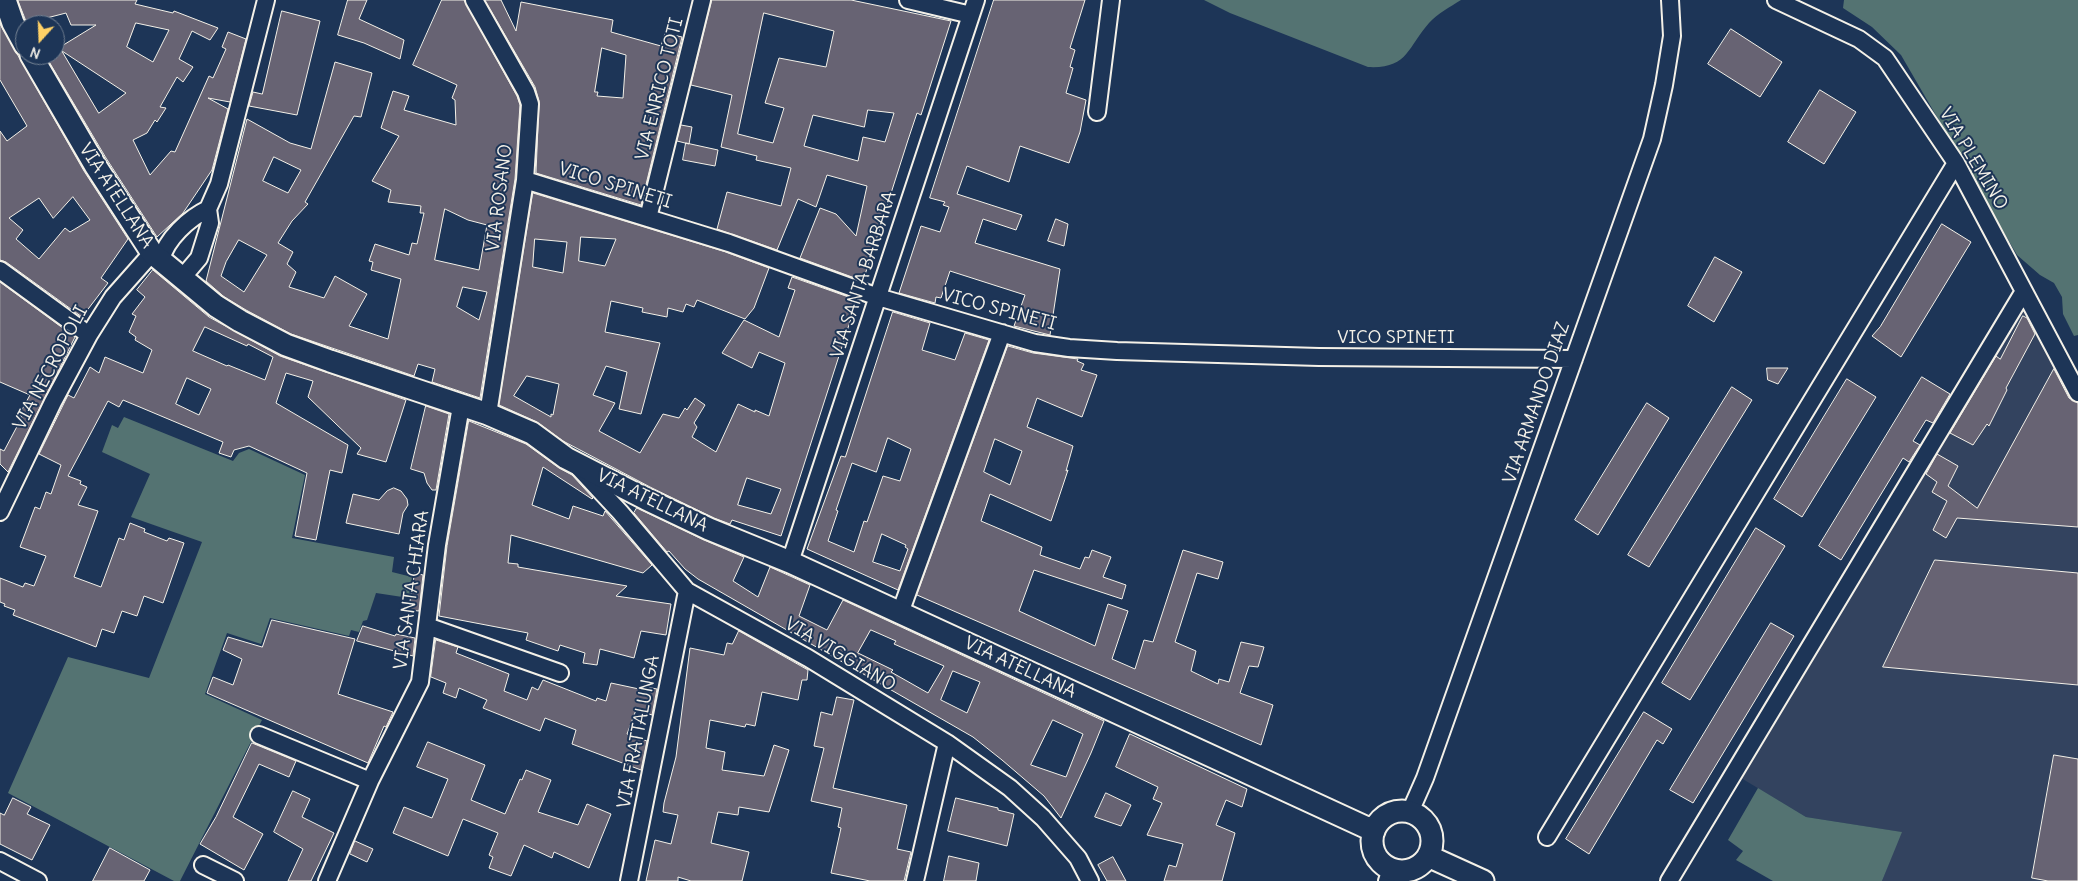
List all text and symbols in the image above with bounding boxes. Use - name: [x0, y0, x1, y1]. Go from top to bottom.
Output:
- north arrow: [15, 15, 65, 65]
- street label: VIA ENRICO TOTI: [632, 15, 688, 163]
- text: N: [28, 43, 43, 63]
- street label: VIA PLEMINO: [1934, 104, 2012, 214]
- street label: VIA ATELLANA: [74, 139, 158, 253]
- street label: VIA ROSANO: [483, 143, 517, 253]
- street label: VICO SPINETI: [556, 159, 674, 213]
- street label: VIA SANTA BARBARA: [827, 189, 901, 361]
- street label: VICO SPINETI: [940, 284, 1058, 336]
- street label: VIA NECROPOLI: [9, 302, 93, 434]
- street label: VIA ARMANDO DIAZ: [1499, 319, 1575, 487]
- street label: VICO SPINETI: [1337, 327, 1455, 349]
- street label: VIA ATELLANA: [593, 465, 711, 537]
- street label: VIA SANTA CHIARA: [390, 509, 434, 671]
- street label: VIA VIGGIANO: [781, 613, 899, 697]
- street label: VIA ATELLANA: [961, 633, 1079, 703]
- street label: VIA FRATTALUNGA: [614, 654, 664, 810]

